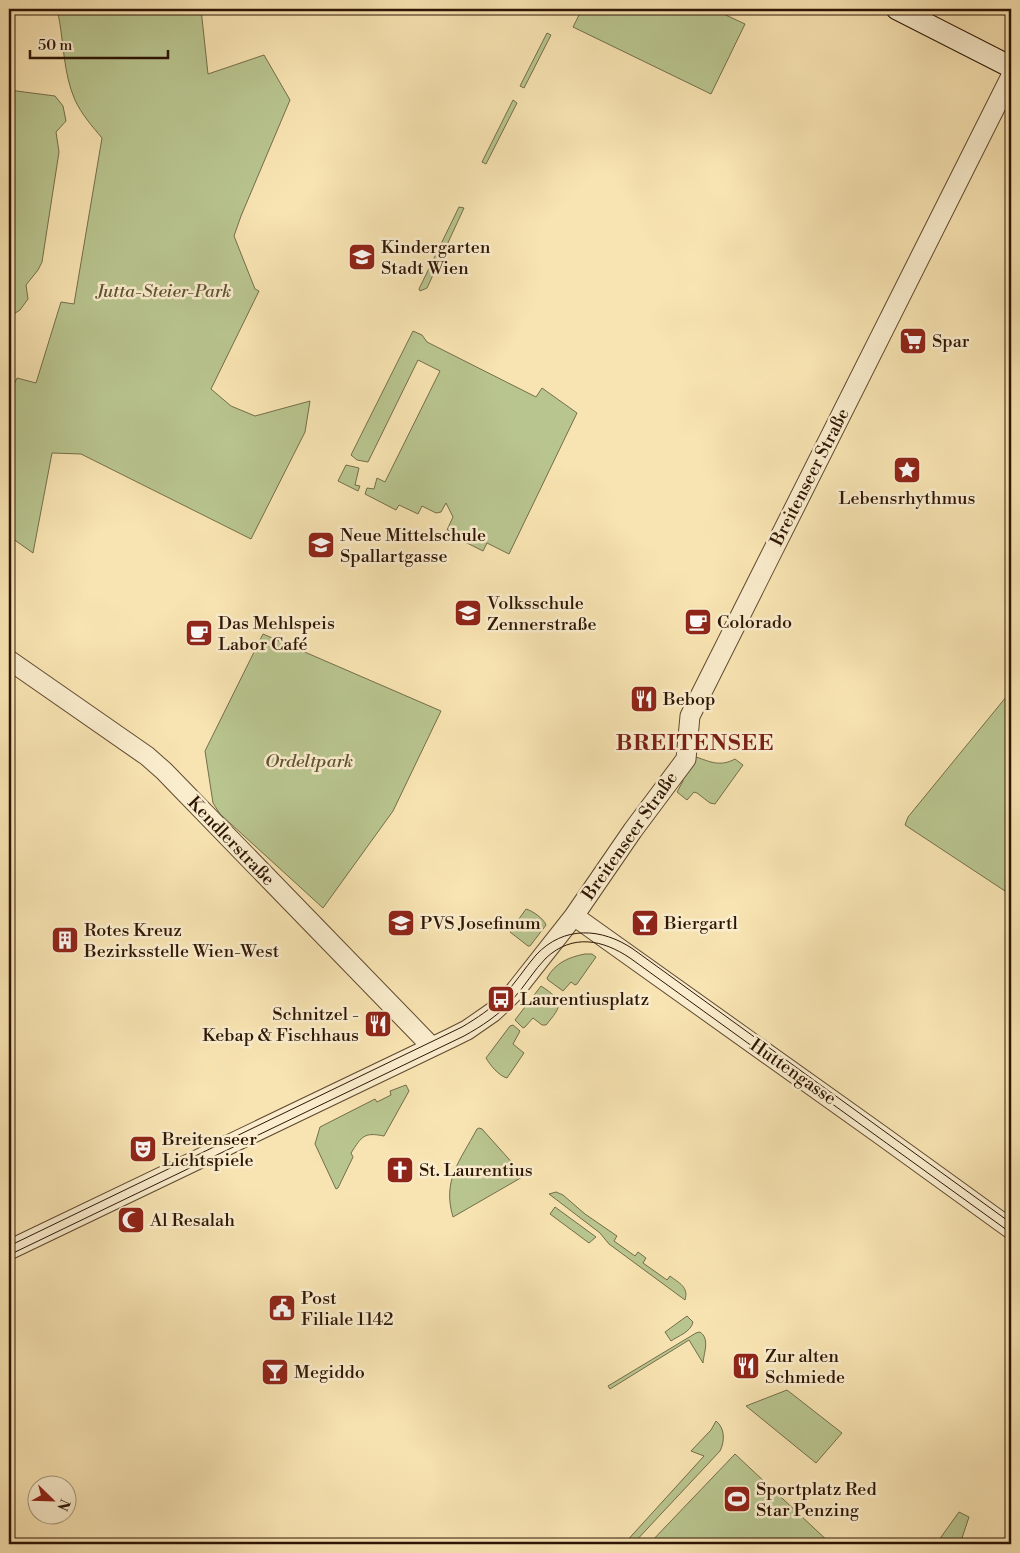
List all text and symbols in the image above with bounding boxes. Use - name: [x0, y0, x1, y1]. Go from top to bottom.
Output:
- scale bar: [30, 28, 168, 60]
- text: 50 m: [38, 36, 72, 55]
- place label: Kindergarten Stadt Wien: [381, 236, 491, 280]
- school or university icon: Kindergarten Stadt Wien: [347, 242, 377, 272]
- park label: Jutta-Steier-Park: [95, 280, 231, 303]
- supermarket icon: Spar: [898, 326, 928, 356]
- place label: Spar: [932, 330, 970, 353]
- street label: Breitenseer Straße: [765, 404, 855, 551]
- place icon: Lebensrhythmus: [892, 455, 922, 485]
- place label: Lebensrhythmus: [838, 487, 976, 510]
- place label: Neue Mittelschule Spallartgasse: [340, 524, 486, 568]
- school or university icon: Neue Mittelschule Spallartgasse: [306, 530, 336, 560]
- place label: Volksschule Zennerstraße: [486, 592, 597, 636]
- school or university icon: Volksschule Zennerstraße: [453, 598, 483, 628]
- cafe icon: Colorado: [683, 607, 713, 637]
- place label: Colorado: [717, 611, 792, 634]
- place label: Das Mehlspeis Labor Café: [218, 612, 335, 656]
- cafe icon: Das Mehlspeis Labor Café: [184, 618, 214, 648]
- restaurant icon: Bebop: [629, 684, 659, 714]
- place label: Bebop: [662, 688, 716, 711]
- district label: BREITENSEE: [616, 730, 774, 757]
- park label: Ordeltpark: [265, 750, 353, 773]
- street label: Breitenseer Straße: [577, 767, 683, 905]
- street label: Kendlerstraße: [183, 791, 279, 891]
- school or university icon: PVS Josefinum: [386, 908, 416, 938]
- bar icon: Biergartl: [630, 908, 660, 938]
- place label: PVS Josefinum: [420, 912, 541, 935]
- place label: Biergartl: [663, 912, 739, 935]
- place label: Rotes Kreuz Bezirksstelle Wien-West: [83, 919, 280, 963]
- building icon: Rotes Kreuz Bezirksstelle Wien-West: [50, 925, 80, 955]
- bus stop icon: Laurentiusplatz: [486, 984, 516, 1014]
- place label: Laurentiusplatz: [520, 988, 649, 1011]
- place label: Schnitzel - Kebap & Fischhaus: [202, 1003, 359, 1047]
- restaurant icon: Schnitzel - Kebap & Fischhaus: [363, 1009, 393, 1039]
- street label: Huttengasse: [745, 1034, 841, 1110]
- place label: Breitenseer Lichtspiele: [161, 1128, 257, 1172]
- theatre icon: Breitenseer Lichtspiele: [128, 1134, 158, 1164]
- church icon: St. Laurentius: [385, 1155, 415, 1185]
- place label: St. Laurentius: [419, 1159, 533, 1182]
- mosque icon: Al Resalah: [116, 1205, 146, 1235]
- place label: Al Resalah: [149, 1209, 235, 1232]
- place label: Post Filiale 1142: [301, 1287, 393, 1331]
- public building icon: Post Filiale 1142: [267, 1293, 297, 1323]
- place label: Zur alten Schmiede: [765, 1345, 845, 1389]
- restaurant icon: Zur alten Schmiede: [731, 1351, 761, 1381]
- bar icon: Megiddo: [260, 1357, 290, 1387]
- place label: Megiddo: [294, 1361, 365, 1384]
- north arrow: [28, 1476, 78, 1526]
- place label: Sportplatz Red Star Penzing: [756, 1478, 877, 1522]
- sports icon: Sportplatz Red Star Penzing: [722, 1484, 752, 1514]
- text: N: [53, 1496, 73, 1513]

